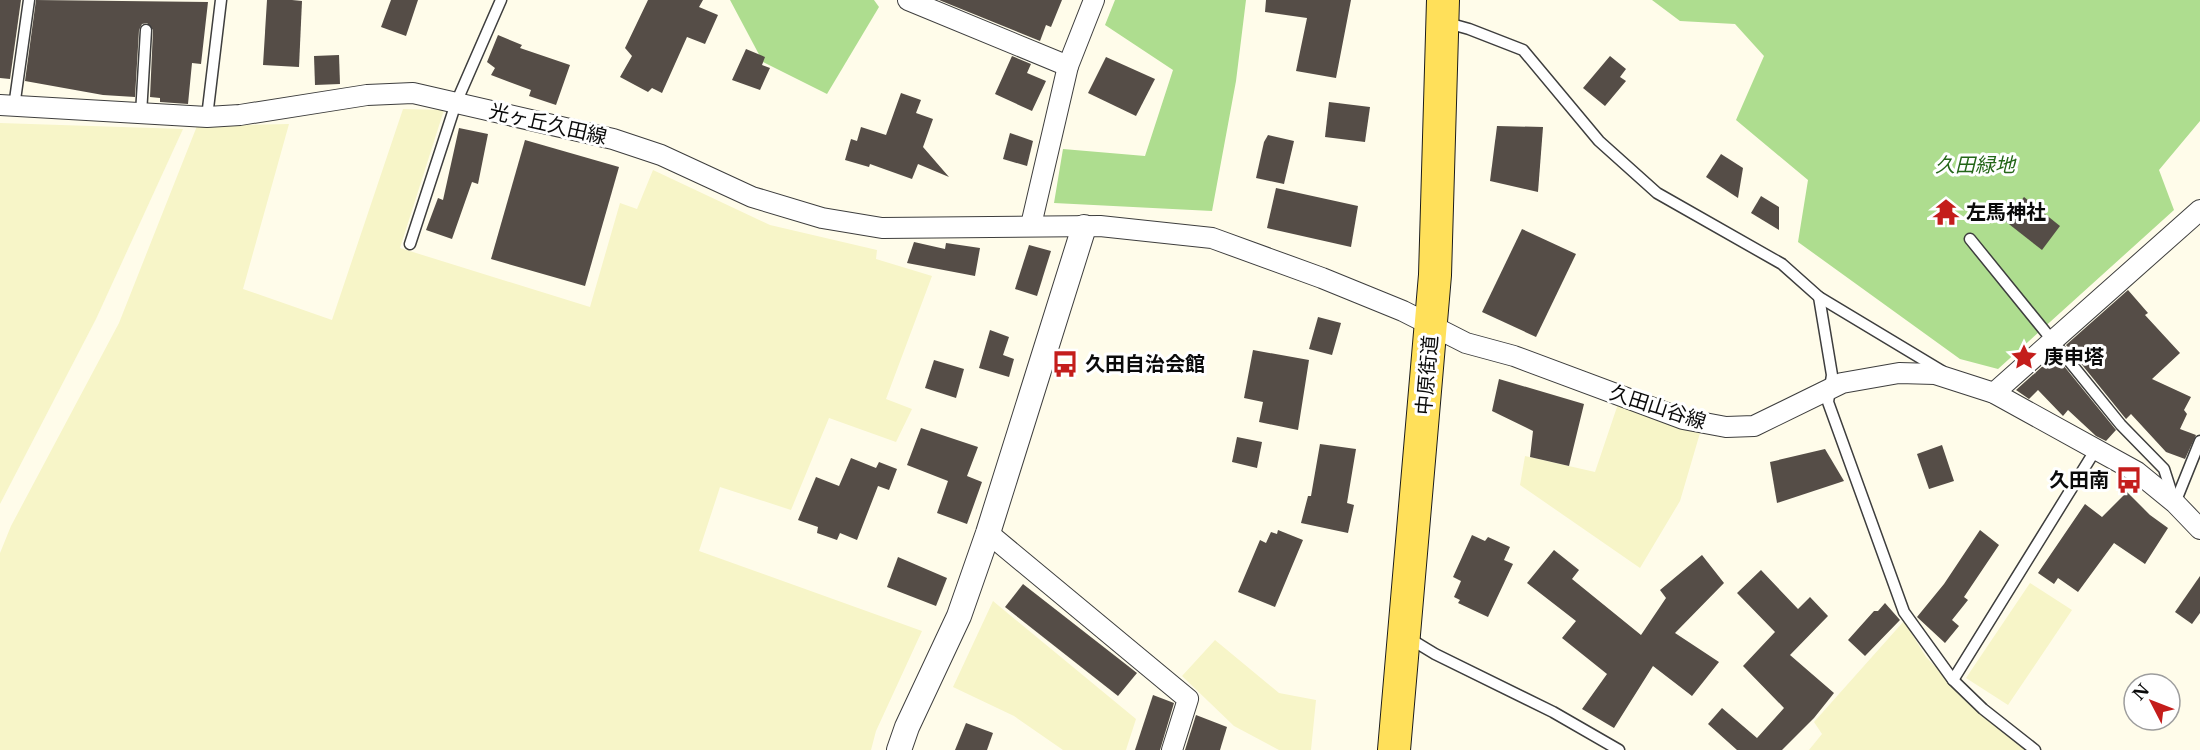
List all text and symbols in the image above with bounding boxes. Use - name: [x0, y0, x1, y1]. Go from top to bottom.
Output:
- street label: 光ヶ丘久田線: [487, 99, 609, 149]
- park label: 久田緑地: [1935, 153, 2017, 177]
- temple icon: 左馬神社: [1931, 197, 1961, 227]
- place label: 左馬神社: [1966, 200, 2046, 224]
- street label: 中原街道: [1412, 334, 1442, 416]
- place icon: 庚申塔: [2009, 342, 2039, 372]
- place label: 庚申塔: [2044, 345, 2104, 369]
- bus stop icon: 久田自治会館: [1050, 349, 1080, 379]
- place label: 久田自治会館: [1085, 352, 1205, 376]
- street label: 久田山谷線: [1607, 380, 1709, 434]
- bus stop icon: 久田南: [2114, 465, 2144, 495]
- place label: 久田南: [2049, 468, 2109, 492]
- north arrow: [2122, 672, 2182, 732]
- text: N: [2128, 680, 2153, 704]

